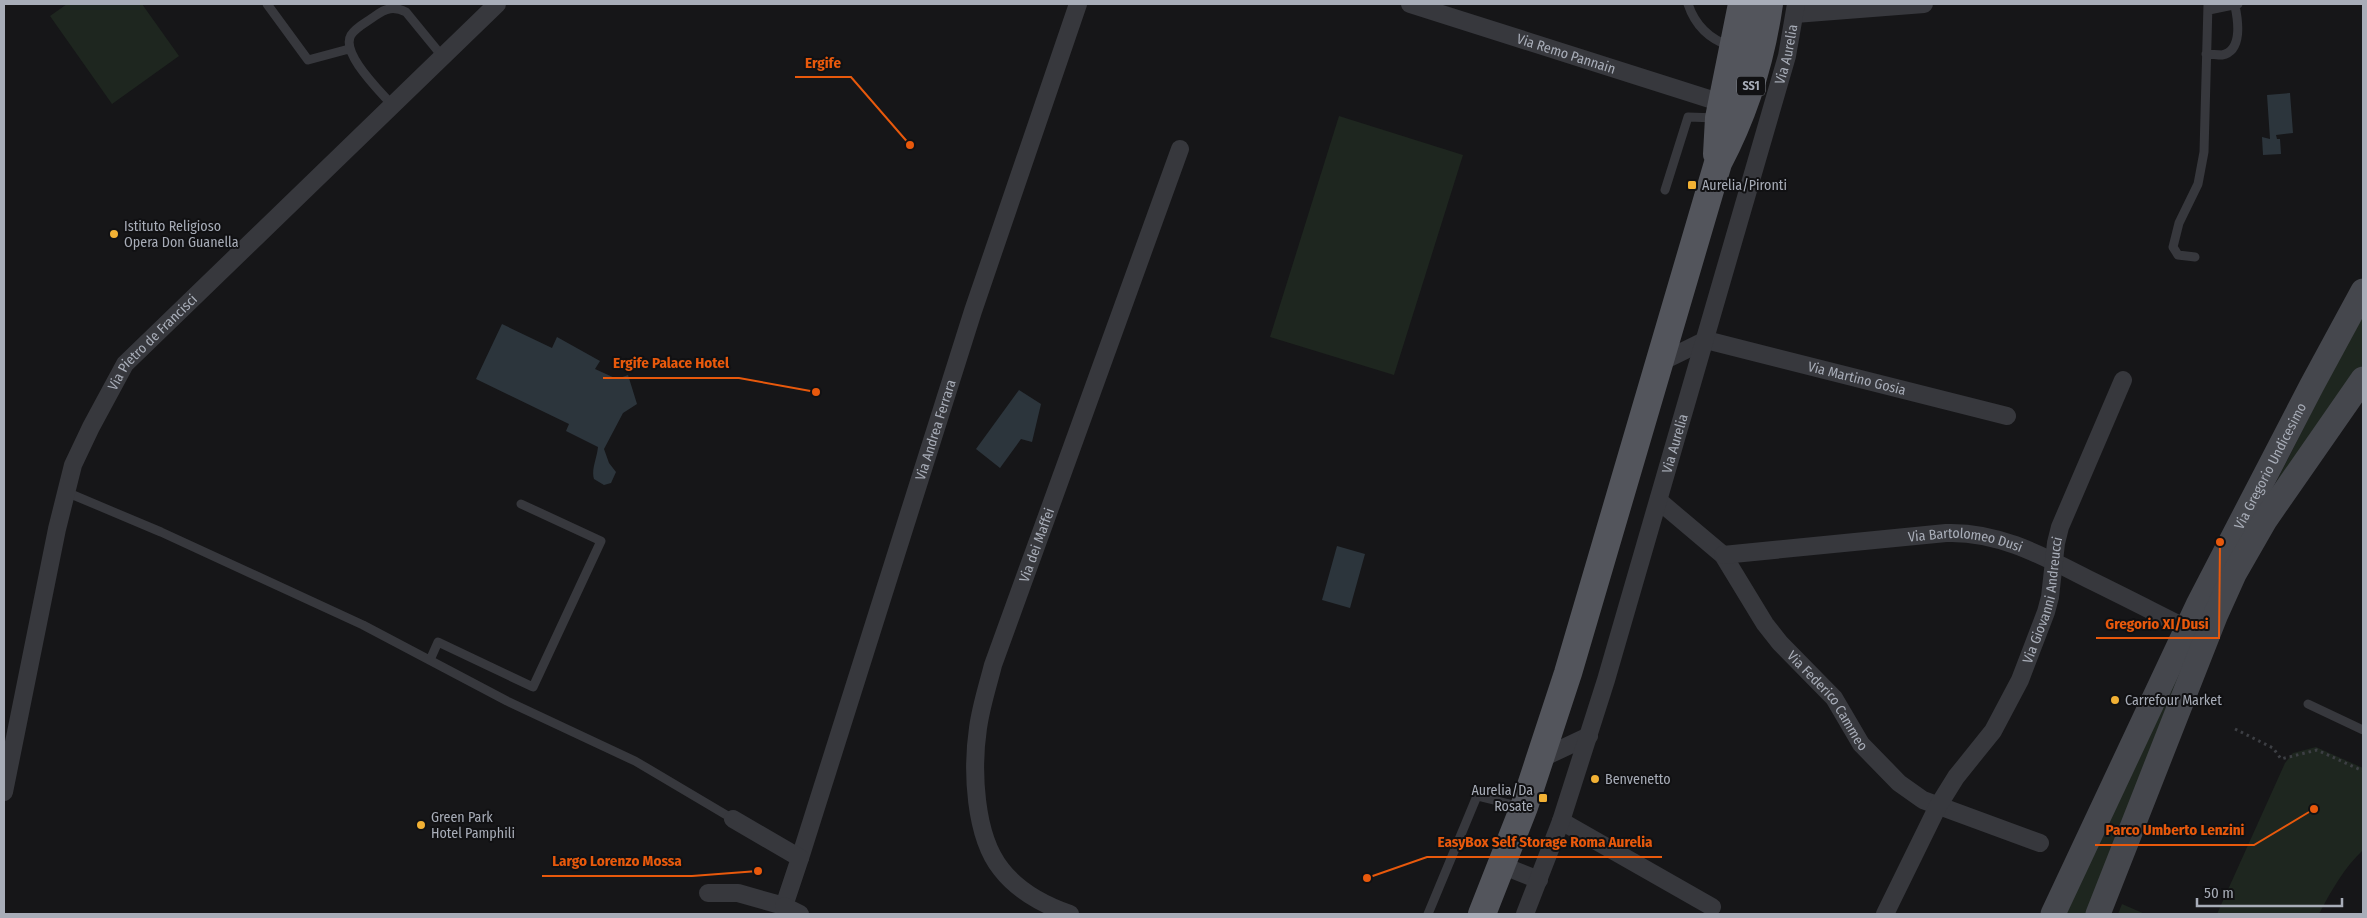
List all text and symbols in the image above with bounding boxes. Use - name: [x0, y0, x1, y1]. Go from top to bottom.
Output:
- street label: Via Aurelia: [1771, 23, 1801, 86]
- street label: Via Remo Pannain: [1515, 30, 1618, 77]
- callout: Ergife: [795, 47, 851, 77]
- text: Ergife: [805, 54, 841, 72]
- road number: SS1: [1737, 76, 1765, 95]
- place label: Aurelia/Pironti: [1702, 177, 1787, 194]
- marker: Aurelia/Pironti: [1686, 179, 1698, 191]
- place label: Istituto Religioso Opera Don Guanella: [124, 218, 239, 251]
- marker: Istituto Religioso Opera Don Guanella: [108, 228, 120, 240]
- street label: Via Pietro de Francisci: [104, 291, 201, 393]
- callout: Ergife Palace Hotel: [603, 348, 739, 378]
- text: Ergife Palace Hotel: [613, 354, 730, 372]
- street label: Via Martino Gosia: [1806, 358, 1908, 399]
- street label: Via Andrea Ferrara: [912, 377, 959, 482]
- street label: Via Gregorio Undicesimo: [2230, 400, 2310, 532]
- street label: Via Aurelia: [1658, 412, 1691, 475]
- street label: Via dei Maffei: [1015, 506, 1058, 584]
- street label: Via Bartolomeo Dusi: [1907, 524, 2025, 556]
- street label: Via Giovanni Andreucci: [2019, 535, 2066, 666]
- callout: Gregorio XI/Dusi: [2096, 608, 2219, 638]
- text: Gregorio XI/Dusi: [2105, 615, 2209, 633]
- street label: Via Federico Cammeo: [1784, 647, 1871, 754]
- place label: Carrefour Market: [2125, 692, 2222, 709]
- marker: Carrefour Market: [2109, 694, 2121, 706]
- place label: Benvenetto: [1605, 771, 1671, 788]
- marker: Benvenetto: [1589, 773, 1601, 785]
- place label: Aurelia/Da Rosate: [1471, 782, 1533, 815]
- marker: Aurelia/Da Rosate: [1537, 792, 1549, 804]
- place label: Green Park Hotel Pamphili: [431, 809, 515, 842]
- callout: Parco Umberto Lenzini: [2095, 815, 2254, 845]
- marker: Green Park Hotel Pamphili: [415, 819, 427, 831]
- text: Parco Umberto Lenzini: [2105, 821, 2245, 839]
- callout: EasyBox Self Storage Roma Aurelia: [1427, 827, 1662, 857]
- text: EasyBox Self Storage Roma Aurelia: [1437, 833, 1653, 851]
- callout: Largo Lorenzo Mossa: [542, 846, 692, 876]
- text: Largo Lorenzo Mossa: [552, 852, 682, 870]
- scale bar: [2197, 876, 2342, 908]
- text: 50 m: [2204, 884, 2234, 902]

